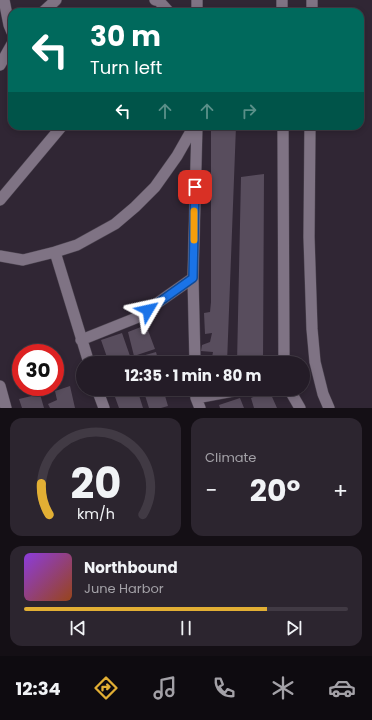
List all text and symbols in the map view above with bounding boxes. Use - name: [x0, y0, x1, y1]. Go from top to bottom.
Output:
- text: 30 m: [90, 17, 161, 56]
- icon: left: [24, 24, 76, 76]
- text: Turn left: [90, 55, 162, 80]
- icon: left: [112, 100, 134, 122]
- icon: ahead: [154, 100, 176, 122]
- icon: ahead: [196, 100, 218, 122]
- icon: right: [238, 100, 260, 122]
- pin: [178, 170, 212, 204]
- icon: arrive: [184, 176, 206, 198]
- position arrow: [127, 289, 169, 331]
- speed limit sign: 30: [12, 344, 64, 396]
- text: 12:35 · 1 min · 80 m: [125, 365, 261, 386]
- text: Climate: [205, 448, 256, 467]
- text: 20: [70, 454, 121, 513]
- text: 20°: [250, 469, 300, 512]
- text: −: [205, 475, 217, 506]
- text: +: [333, 475, 348, 506]
- text: km/h: [76, 504, 115, 524]
- text: Northbound: [84, 557, 178, 578]
- text: June Harbor: [84, 579, 164, 598]
- icon: previous: [67, 617, 89, 639]
- icon: pause: [175, 617, 197, 639]
- icon: next: [283, 617, 305, 639]
- icon: directions: [92, 674, 120, 702]
- icon: music: [151, 674, 179, 702]
- icon: phone: [210, 674, 238, 702]
- icon: climate: [269, 674, 297, 702]
- icon: car: [328, 674, 356, 702]
- text: 12:34: [16, 676, 61, 701]

